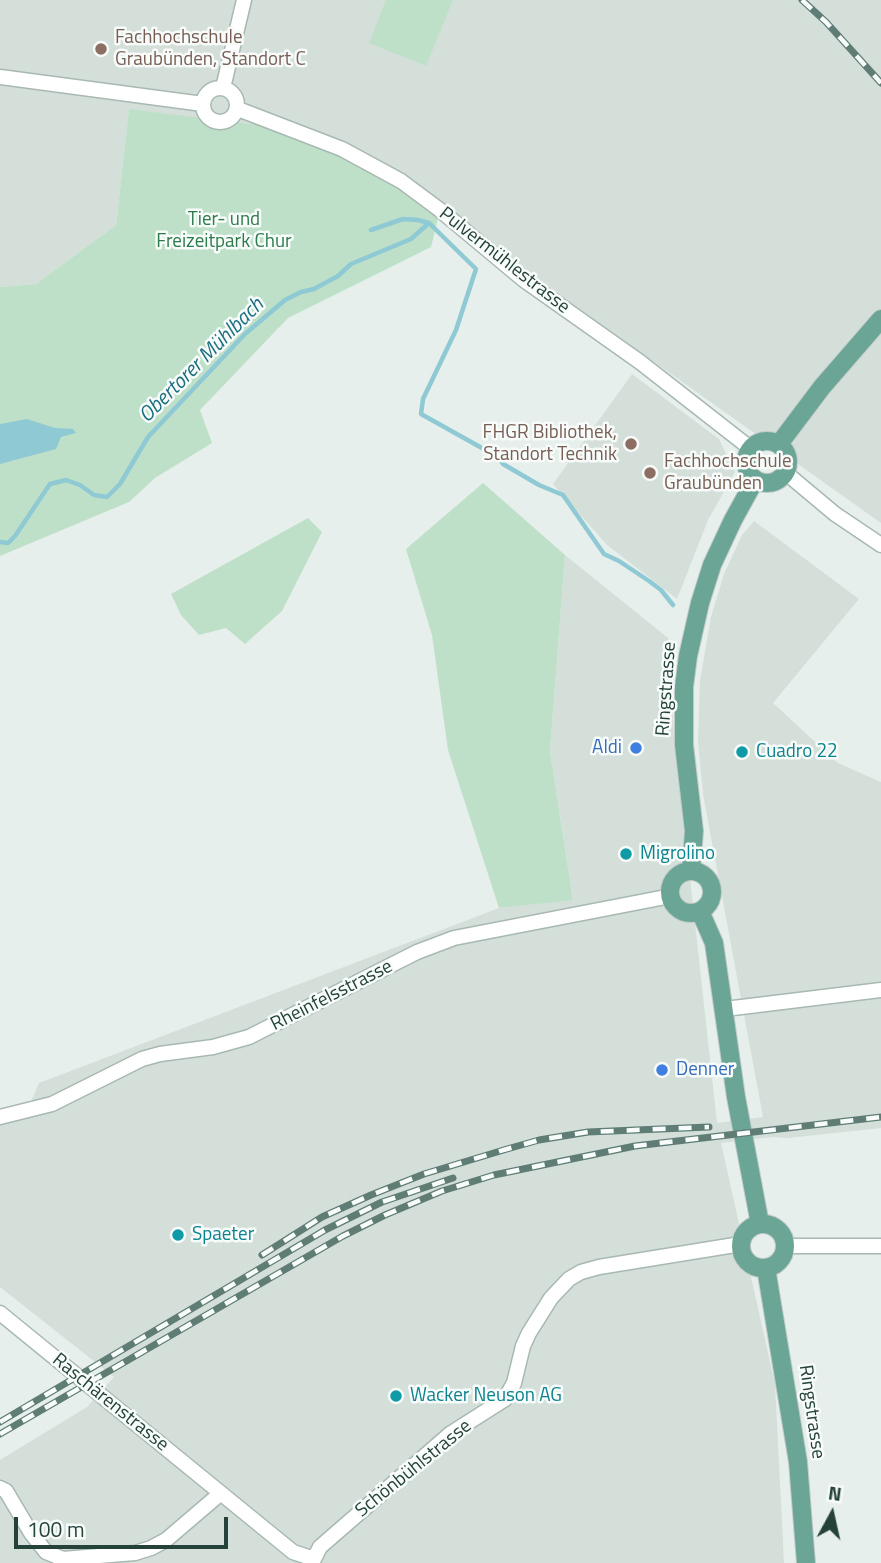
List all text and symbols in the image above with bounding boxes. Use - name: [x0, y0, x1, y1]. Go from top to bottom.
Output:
- place label: Fachhochschule Graubünden, Standort C: [115, 27, 306, 71]
- marker: Fachhochschule Graubünden, Standort C: [93, 41, 109, 57]
- street label: Pulvermühlestrasse: [434, 203, 574, 319]
- park label: Tier- und Freizeitpark Chur: [156, 209, 292, 253]
- water label: Obertorer Mühlbach: [134, 293, 270, 429]
- place label: FHGR Bibliothek, Standort Technik: [482, 422, 617, 466]
- marker: FHGR Bibliothek, Standort Technik: [623, 436, 639, 452]
- place label: Fachhochschule Graubünden: [664, 451, 791, 495]
- marker: Fachhochschule Graubünden: [642, 465, 658, 481]
- street label: Ringstrasse: [652, 641, 682, 737]
- place label: Aldi: [592, 737, 622, 759]
- marker: Aldi: [628, 740, 644, 756]
- place label: Cuadro 22: [756, 741, 838, 763]
- marker: Cuadro 22: [734, 744, 750, 760]
- place label: Migrolino: [640, 843, 715, 865]
- marker: Migrolino: [618, 846, 634, 862]
- street label: Rheinfelsstrasse: [267, 956, 397, 1036]
- place label: Denner: [676, 1059, 734, 1081]
- marker: Denner: [654, 1062, 670, 1078]
- place label: Spaeter: [192, 1224, 254, 1246]
- marker: Spaeter: [170, 1227, 186, 1243]
- street label: Raschärenstrasse: [47, 1349, 173, 1457]
- street label: Ringstrasse: [793, 1364, 829, 1460]
- place label: Wacker Neuson AG: [410, 1385, 562, 1407]
- marker: Wacker Neuson AG: [388, 1388, 404, 1404]
- street label: Schönbühlstrasse: [351, 1415, 477, 1523]
- text: N: [826, 1477, 844, 1508]
- north arrow: [797, 1479, 867, 1549]
- scale bar: [18, 1504, 231, 1548]
- text: 100 m: [27, 1513, 84, 1545]

